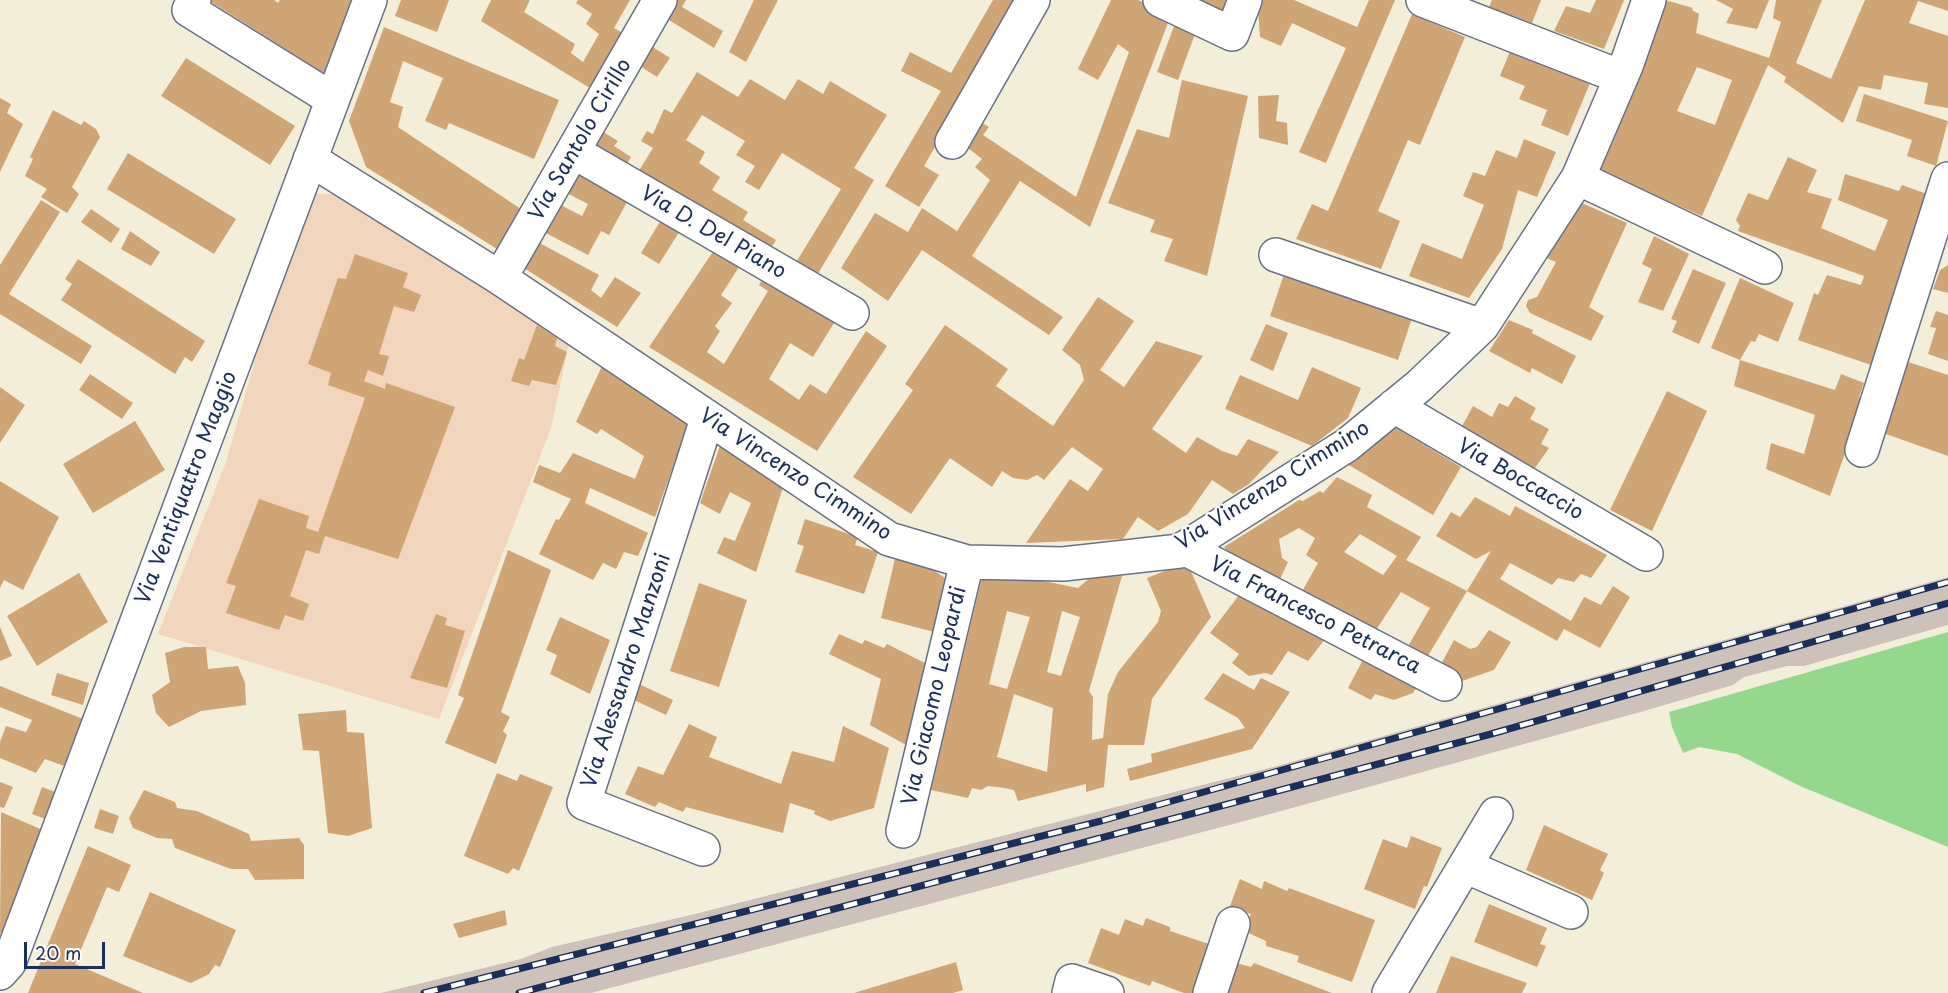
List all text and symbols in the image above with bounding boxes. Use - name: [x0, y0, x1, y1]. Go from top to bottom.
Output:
- street label: Via Santolo Cirillo: [524, 55, 638, 225]
- street label: Via D. Del Piano: [636, 181, 790, 285]
- street label: Via Ventiquattro Maggio: [131, 368, 243, 608]
- street label: Via Vincenzo Cimmino: [694, 403, 896, 547]
- street label: Via Vincenzo Cimmino: [1171, 416, 1375, 556]
- street label: Via Boccaccio: [1453, 434, 1587, 526]
- street label: Via Alessandro Manzoni: [577, 551, 677, 791]
- street label: Via Francesco Petrarca: [1205, 552, 1425, 680]
- street label: Via Giacomo Leopardi: [898, 584, 972, 808]
- scale bar: [27, 930, 108, 968]
- text: 20 m: [35, 939, 81, 966]

